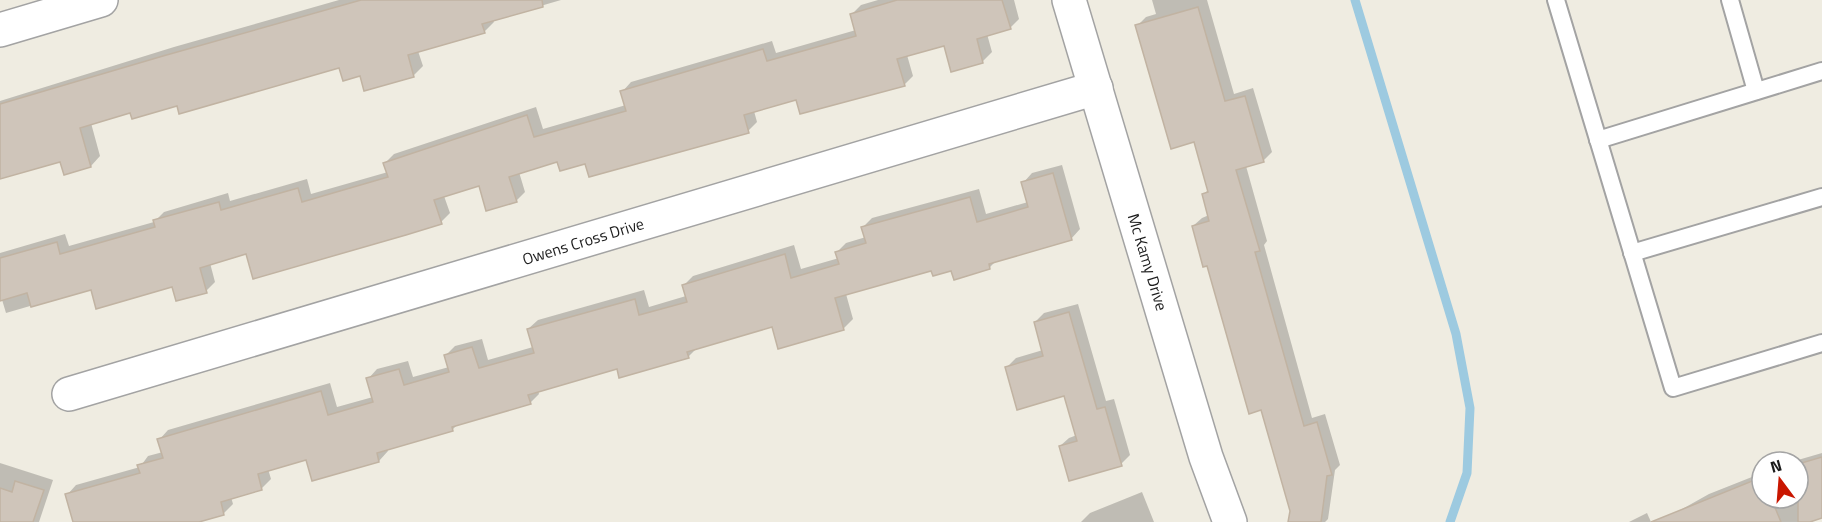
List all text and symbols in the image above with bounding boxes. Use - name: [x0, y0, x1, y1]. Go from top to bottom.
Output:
- street label: Mc Kamy Drive: [1122, 210, 1174, 314]
- street label: Owens Cross Drive: [519, 211, 647, 271]
- north arrow: [1750, 450, 1810, 510]
- text: N: [1767, 453, 1785, 479]

